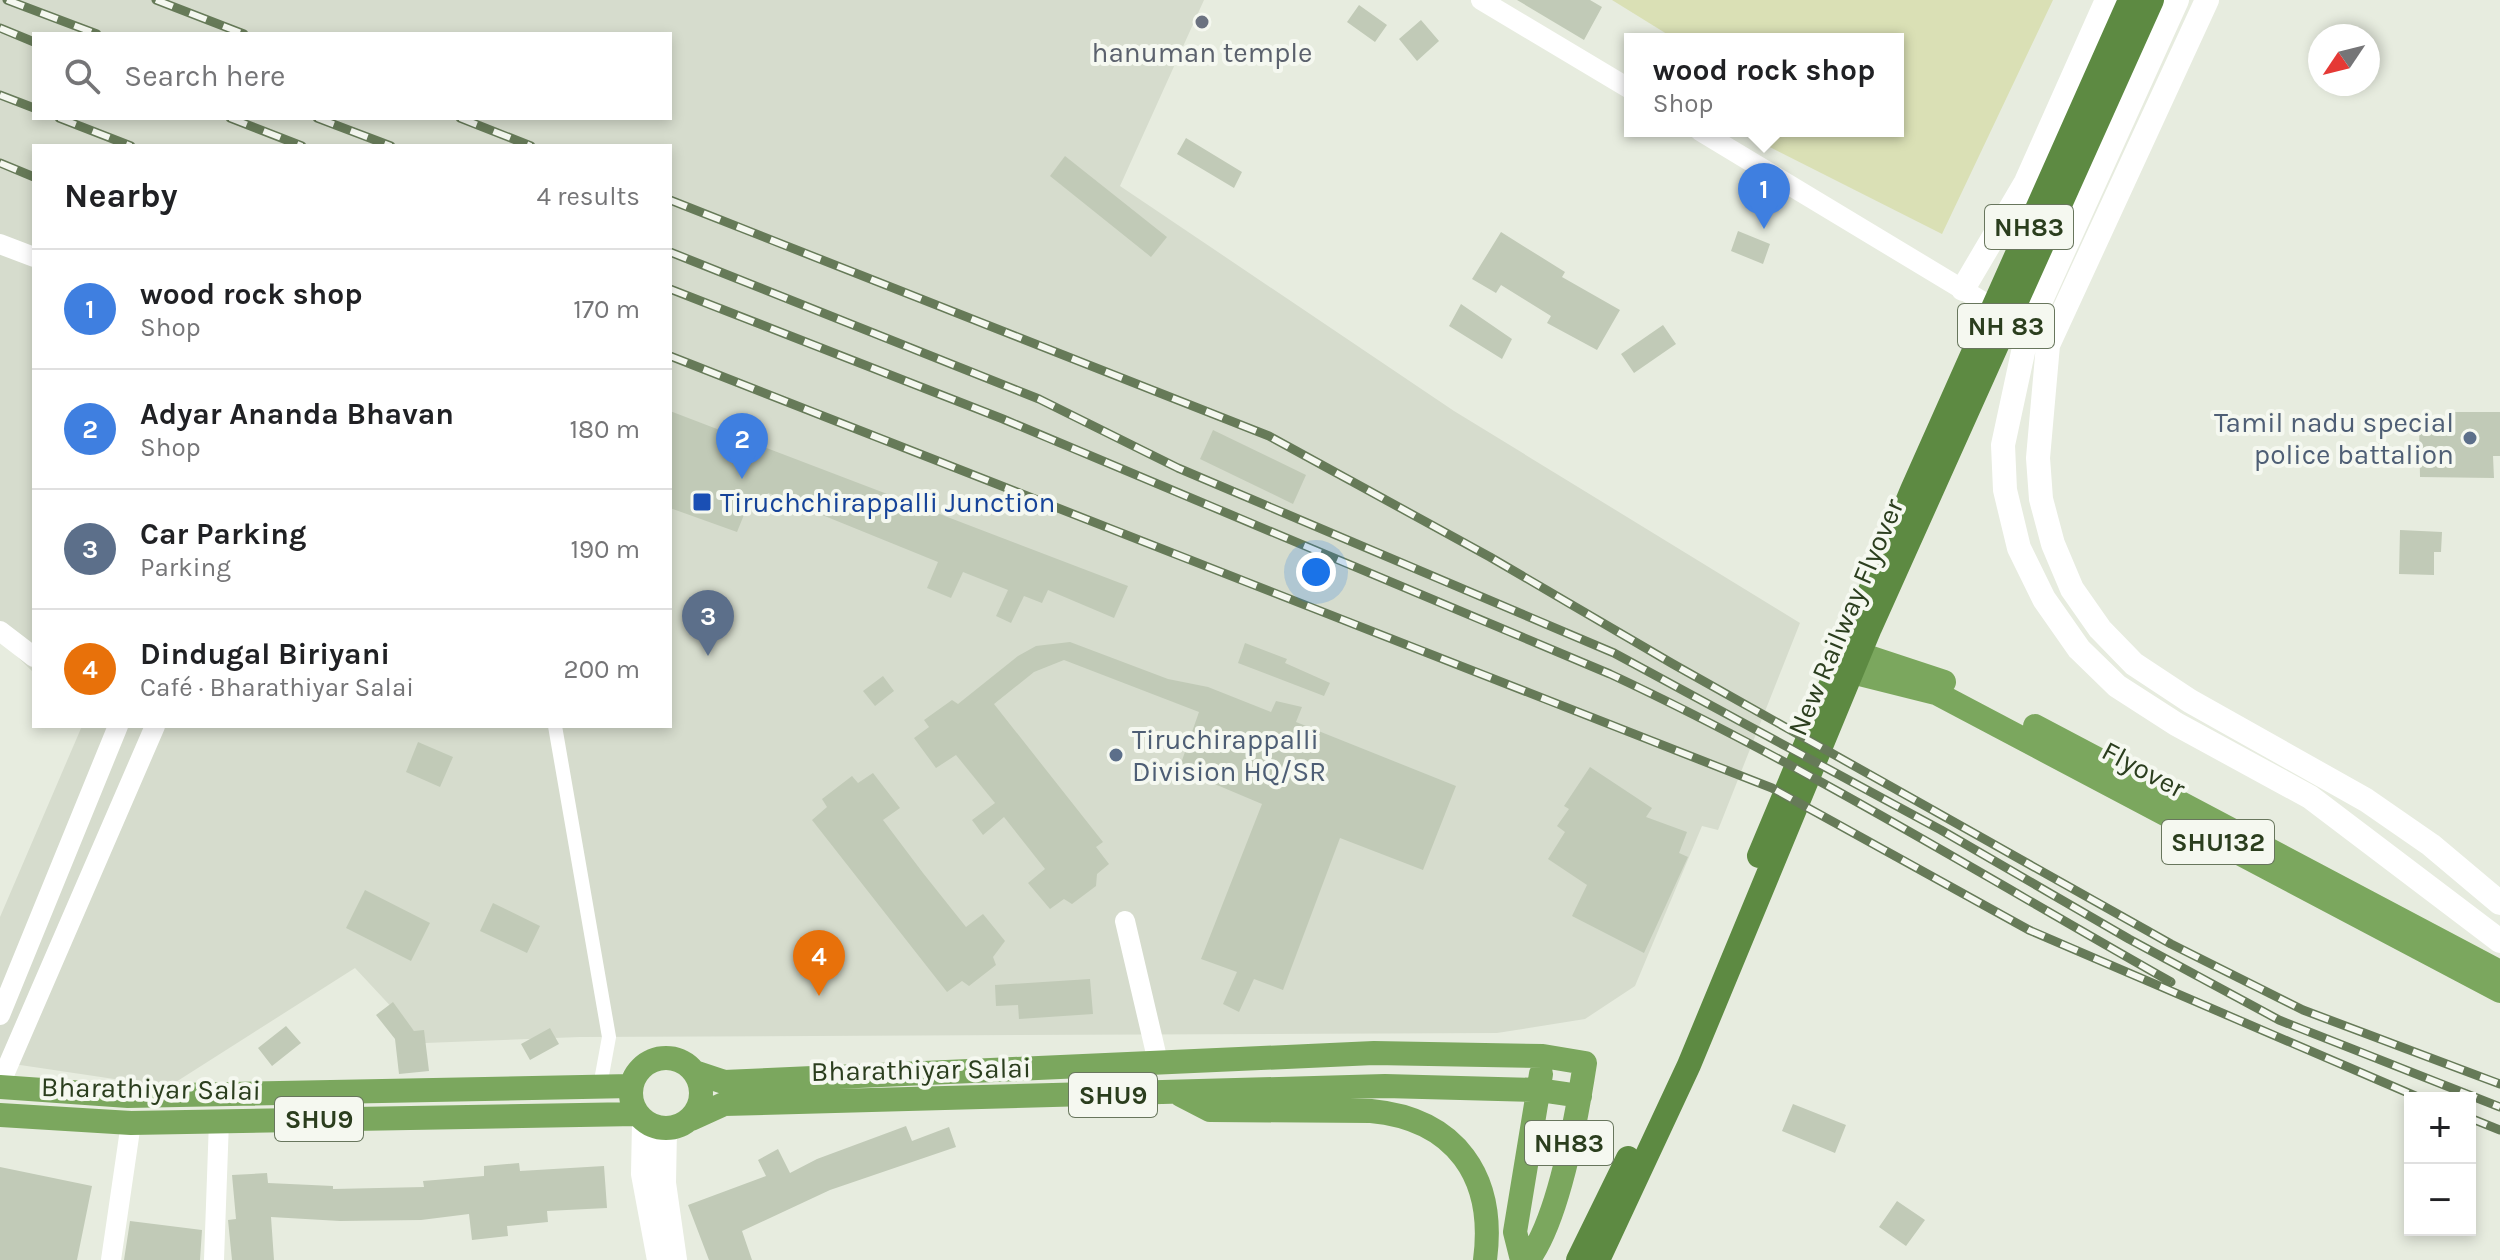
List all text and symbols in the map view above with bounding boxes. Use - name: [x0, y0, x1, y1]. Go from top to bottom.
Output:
- marker: hanuman temple: [1193, 13, 1211, 31]
- north arrow: [2308, 24, 2380, 96]
- search box: [32, 32, 672, 120]
- popup: [1624, 33, 1904, 137]
- place label: hanuman temple: [1091, 36, 1313, 69]
- text: wood rock shop: [1653, 52, 1875, 88]
- icon: search: [60, 54, 104, 98]
- text: Search here: [124, 58, 285, 94]
- text: Shop: [1653, 88, 1714, 119]
- pin: 1: [1738, 163, 1790, 229]
- text: Nearby: [64, 176, 178, 216]
- text: 4 results: [536, 181, 640, 212]
- road number: NH83: [1985, 205, 2073, 249]
- text: wood rock shop: [140, 276, 362, 312]
- text: 1: [85, 294, 95, 325]
- text: 170 m: [573, 294, 640, 325]
- road number: NH 83: [1958, 304, 2054, 348]
- text: Shop: [140, 312, 201, 343]
- text: Adyar Ananda Bhavan: [140, 396, 454, 432]
- place label: Tamil nadu special police battalion: [2214, 406, 2454, 471]
- pin: 2: [716, 413, 768, 479]
- text: 2: [82, 414, 98, 445]
- text: 180 m: [570, 414, 640, 445]
- marker: Tamil nadu special police battalion: [2461, 429, 2479, 447]
- text: Shop: [140, 432, 201, 463]
- place label: Tiruchchirappalli Junction: [720, 486, 1056, 519]
- marker: Tiruchchirappalli Junction: [691, 491, 713, 513]
- street label: New Railway Flyover: [1781, 493, 1911, 741]
- text: Car Parking: [140, 516, 306, 552]
- text: 3: [82, 534, 98, 565]
- text: 190 m: [570, 534, 640, 565]
- text: Parking: [140, 552, 231, 583]
- your location: [1296, 552, 1336, 592]
- pin: 3: [682, 590, 734, 656]
- text: Dindugal Biriyani: [140, 636, 390, 672]
- text: 4: [82, 654, 98, 685]
- text: 200 m: [564, 654, 640, 685]
- text: Café · Bharathiyar Salai: [140, 672, 414, 703]
- place label: Tiruchirappalli Division HQ/SR: [1132, 723, 1326, 788]
- street label: Flyover: [2097, 734, 2192, 805]
- marker: Tiruchirappalli Division HQ/SR: [1107, 746, 1125, 764]
- road number: SHU132: [2162, 820, 2274, 864]
- pin: 4: [793, 930, 845, 996]
- street label: Bharathiyar Salai: [811, 1051, 1031, 1088]
- street label: Bharathiyar Salai: [41, 1070, 261, 1107]
- road number: SHU9: [1069, 1073, 1157, 1117]
- map controls: [2404, 1092, 2476, 1236]
- button: +: [2404, 1092, 2476, 1164]
- road number: SHU9: [275, 1097, 363, 1141]
- road number: NH83: [1525, 1121, 1613, 1165]
- button: −: [2404, 1164, 2476, 1236]

